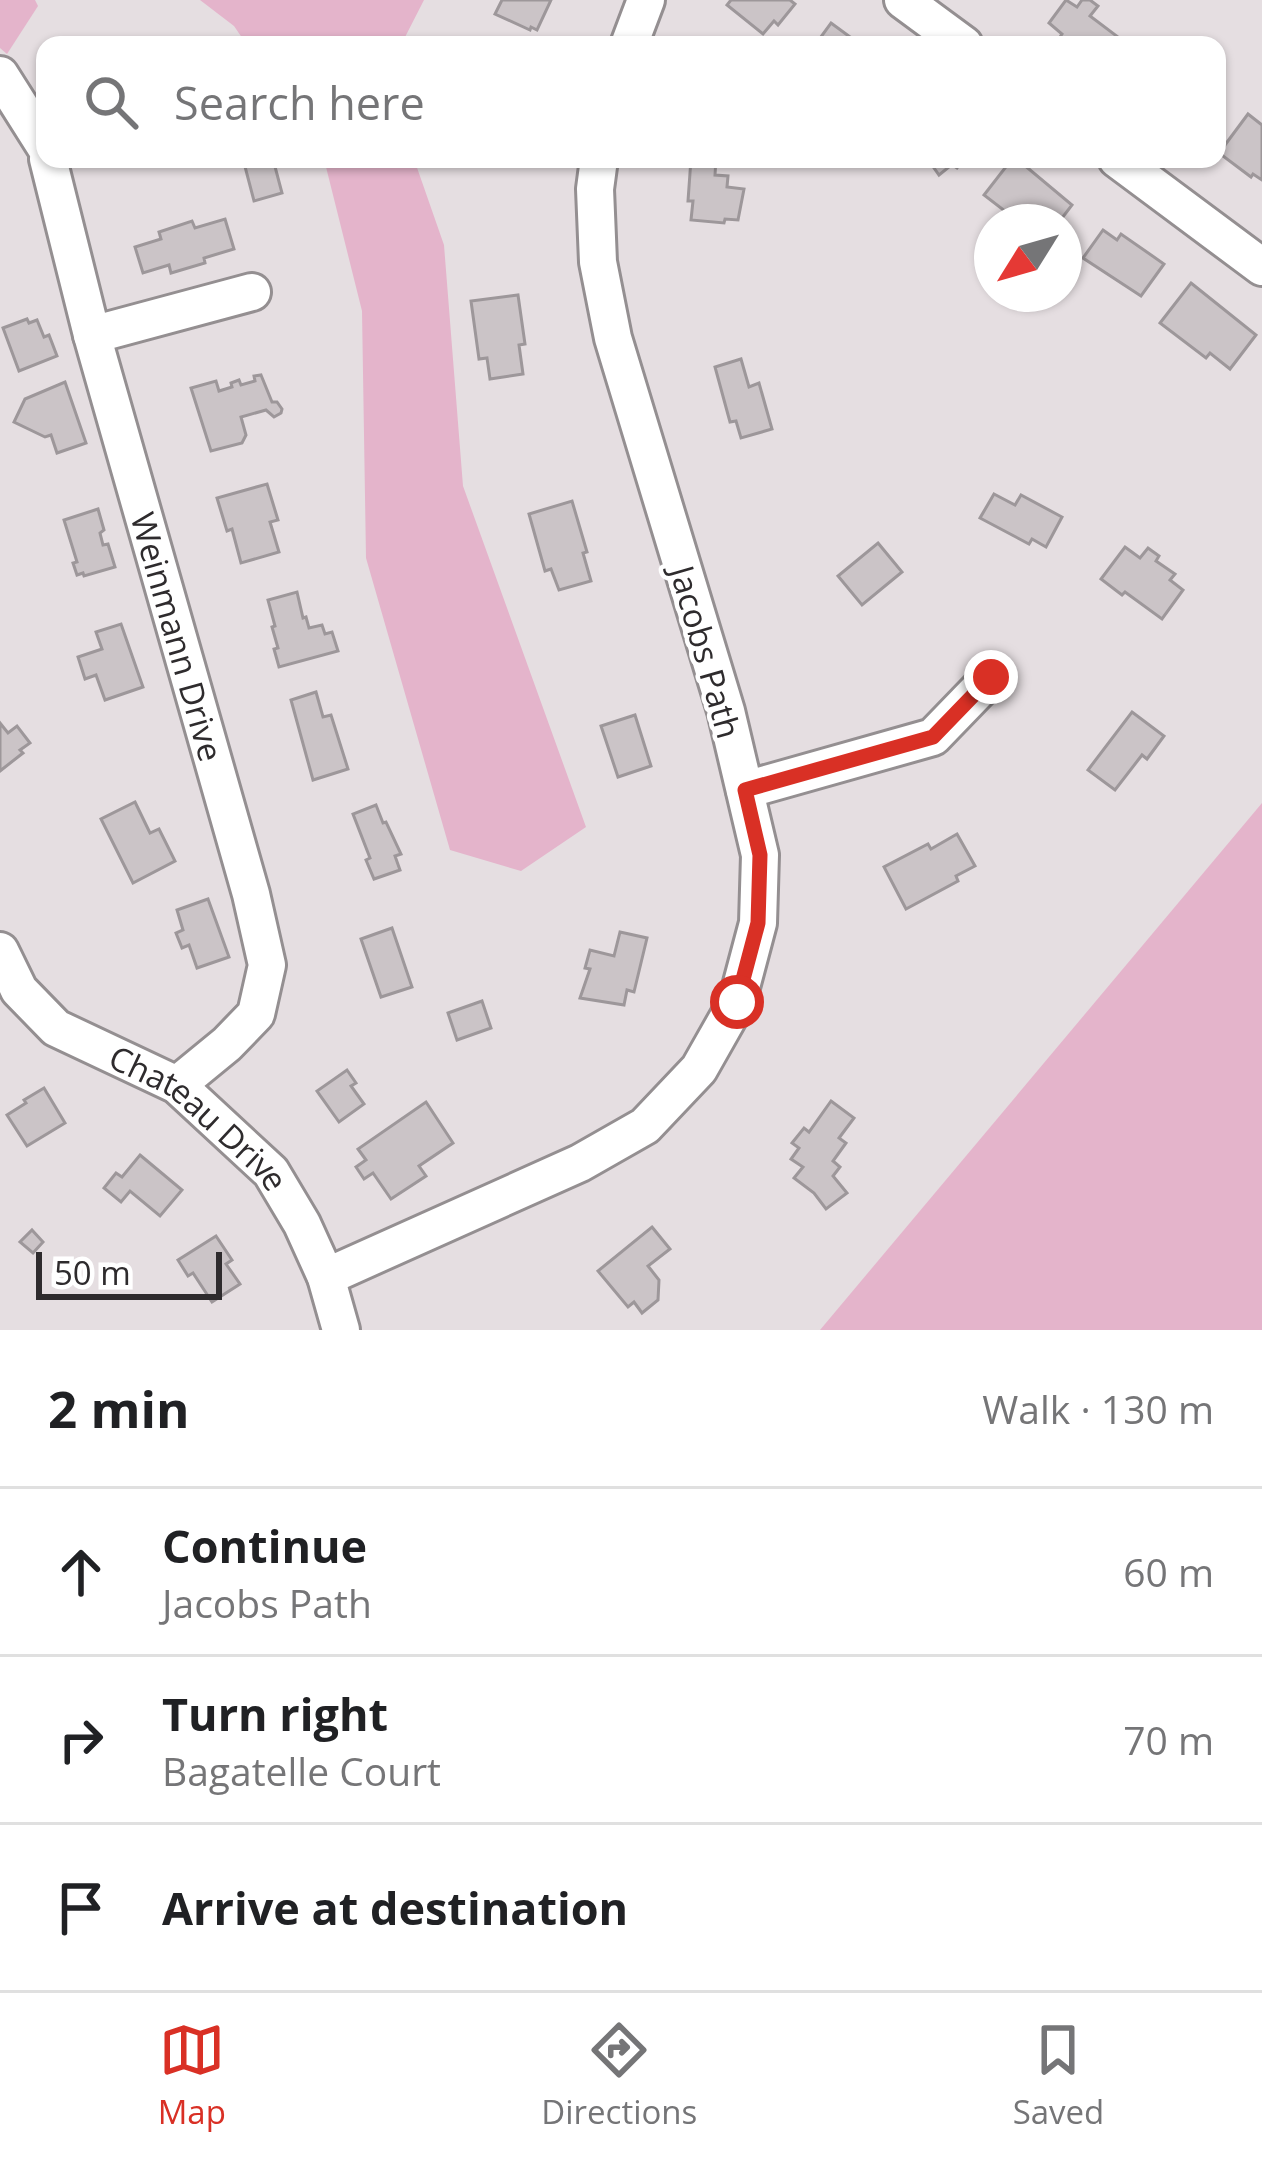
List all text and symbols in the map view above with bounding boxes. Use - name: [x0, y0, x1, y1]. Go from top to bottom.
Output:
- search box: [36, 36, 1226, 168]
- icon: search: [78, 69, 144, 135]
- text: Search here: [174, 72, 425, 133]
- north arrow: [974, 204, 1082, 312]
- street label: Weinmann Drive: [121, 507, 235, 766]
- street label: Jacobs Path: [659, 558, 752, 744]
- route end: [964, 650, 1018, 704]
- route start: [710, 975, 764, 1029]
- street label: Chateau Drive: [102, 1034, 299, 1199]
- scale bar: [36, 1246, 222, 1299]
- text: 50 m: [54, 1250, 131, 1295]
- text: 2 min: [48, 1373, 190, 1443]
- text: Walk · 130 m: [982, 1382, 1214, 1435]
- text: Continue: [162, 1515, 367, 1576]
- icon: ahead: [48, 1539, 114, 1605]
- text: 60 m: [1123, 1545, 1214, 1598]
- text: Jacobs Path: [162, 1576, 372, 1629]
- text: Turn right: [162, 1683, 388, 1744]
- icon: right: [48, 1707, 114, 1773]
- text: 70 m: [1123, 1713, 1214, 1766]
- text: Bagatelle Court: [162, 1744, 441, 1797]
- icon: arrive: [48, 1875, 114, 1941]
- text: Arrive at destination: [162, 1877, 628, 1938]
- tab: Map: [158, 2017, 226, 2134]
- tab: Directions: [541, 2017, 697, 2134]
- tab: Saved: [1013, 2017, 1104, 2134]

